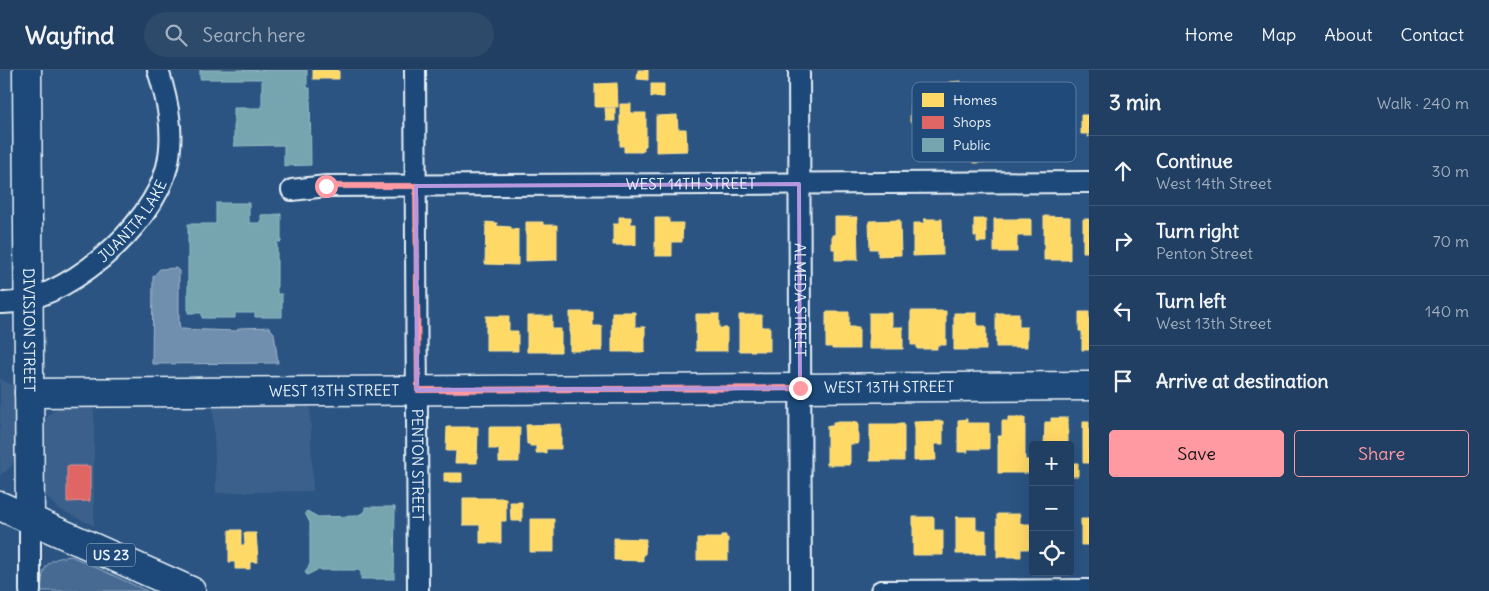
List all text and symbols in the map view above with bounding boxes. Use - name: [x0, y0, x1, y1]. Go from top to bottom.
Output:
- search box: [144, 12, 494, 57]
- text: Wayfind: [25, 20, 114, 50]
- icon: search: [162, 21, 190, 49]
- text: Search here: [202, 23, 306, 47]
- text: Home: [1185, 23, 1233, 46]
- text: Map: [1261, 23, 1296, 46]
- text: About: [1324, 23, 1372, 46]
- text: Contact: [1400, 23, 1464, 46]
- legend: [912, 82, 1076, 162]
- text: 3 min: [1109, 89, 1161, 116]
- text: Homes: [953, 91, 997, 109]
- text: Walk · 240 m: [1377, 93, 1469, 113]
- text: Shops: [953, 113, 991, 131]
- text: Public: [953, 136, 991, 154]
- text: Continue: [1156, 149, 1233, 173]
- icon: ahead: [1109, 157, 1137, 185]
- text: 30 m: [1432, 161, 1469, 181]
- text: West 14th Street: [1156, 173, 1272, 193]
- street label: WEST 14TH STREET: [626, 174, 756, 193]
- route start: [315, 175, 338, 198]
- street label: JUANITA LAKE: [94, 177, 171, 266]
- text: Turn right: [1156, 219, 1239, 243]
- icon: right: [1109, 227, 1137, 255]
- text: 70 m: [1433, 231, 1469, 251]
- street label: ALMEDA STREET: [791, 243, 810, 357]
- text: Penton Street: [1156, 243, 1253, 263]
- street label: DIVISION STREET: [19, 268, 39, 392]
- text: Turn left: [1156, 289, 1226, 313]
- icon: left: [1109, 297, 1137, 325]
- text: 140 m: [1425, 301, 1469, 321]
- text: West 13th Street: [1156, 313, 1272, 333]
- icon: arrive: [1109, 367, 1137, 395]
- text: Arrive at destination: [1156, 369, 1329, 393]
- route end: [789, 377, 812, 400]
- street label: WEST 13TH STREET: [824, 377, 954, 397]
- street label: WEST 13TH STREET: [269, 381, 399, 400]
- street label: PENTON STREET: [408, 409, 428, 521]
- button: Save: [1109, 430, 1284, 477]
- button: Share: [1294, 430, 1469, 477]
- map controls: [1029, 441, 1074, 576]
- button: +: [1029, 441, 1074, 486]
- button: −: [1029, 486, 1074, 531]
- button: locate: [1029, 531, 1074, 576]
- road number: US 23: [87, 544, 135, 566]

